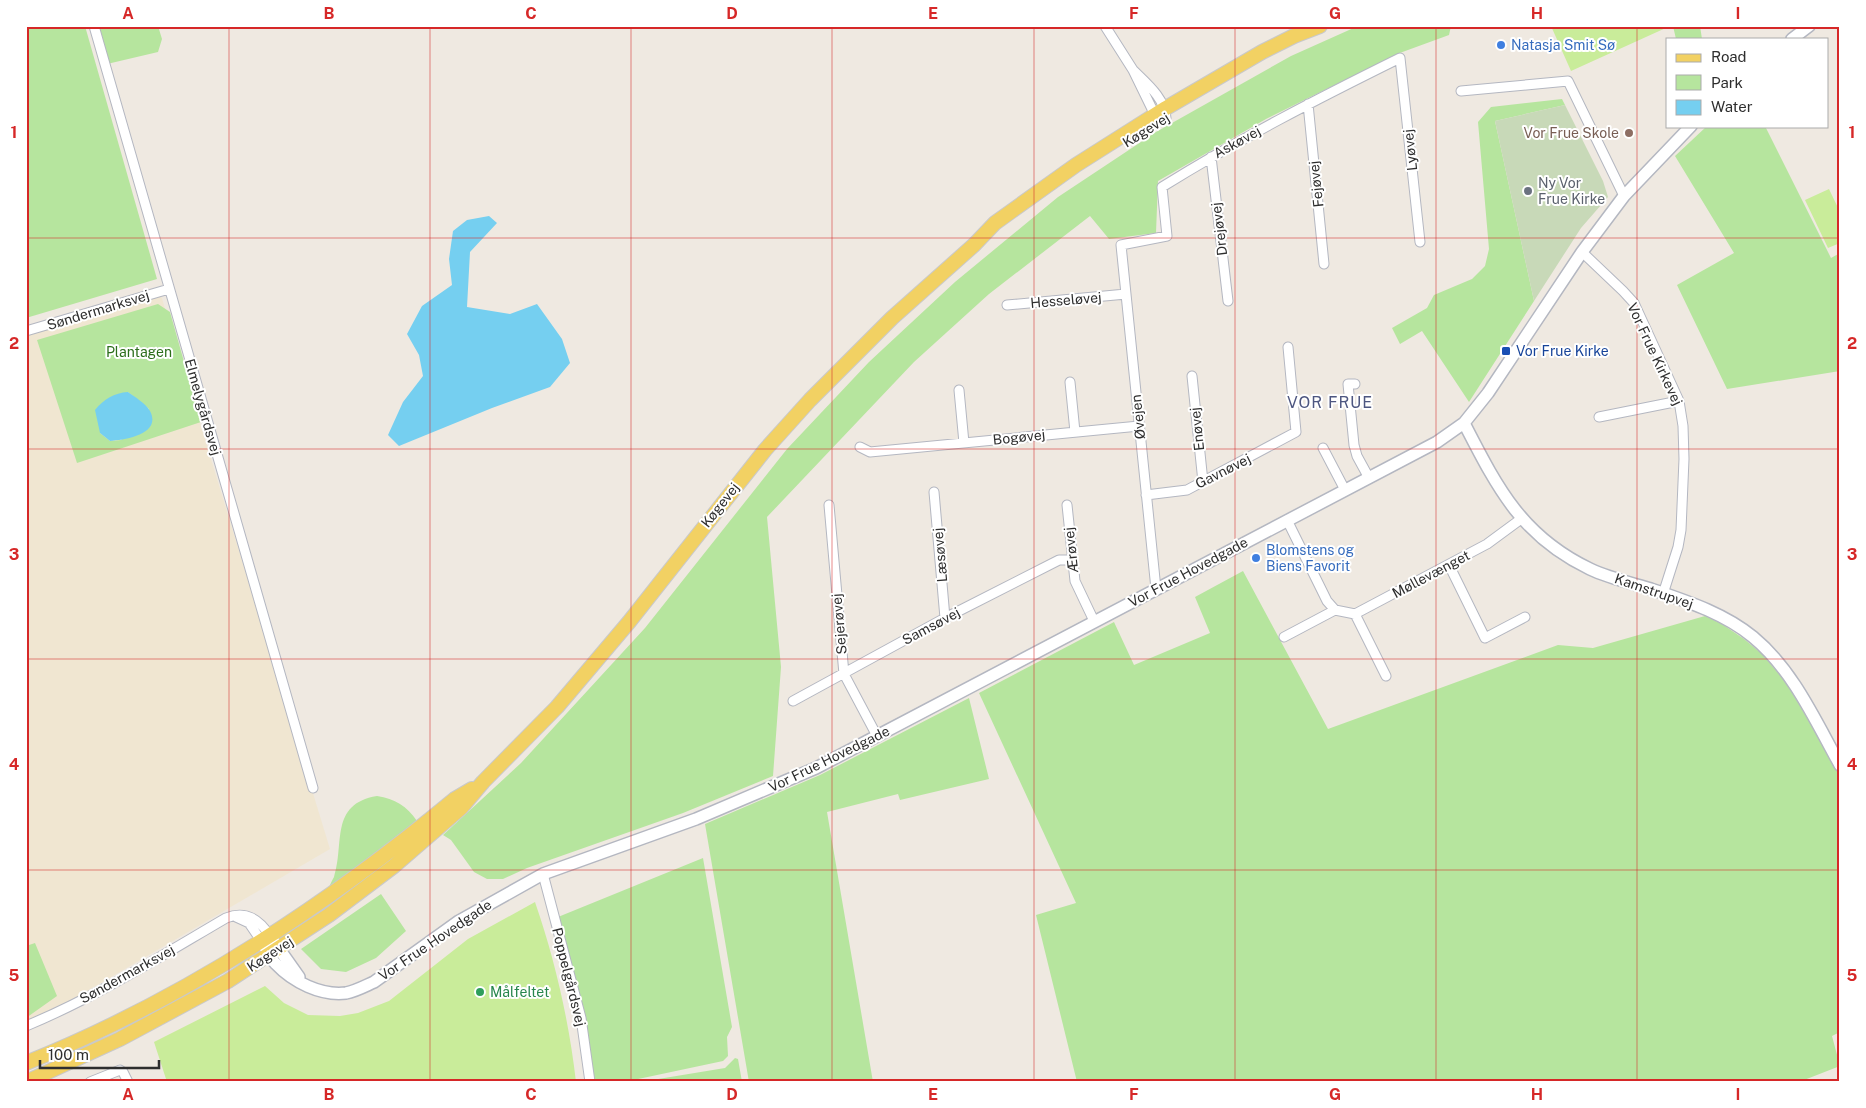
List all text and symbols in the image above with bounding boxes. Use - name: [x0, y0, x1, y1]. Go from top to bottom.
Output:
- text: A: [122, 4, 134, 23]
- text: B: [324, 4, 335, 23]
- text: C: [525, 4, 537, 23]
- text: D: [726, 4, 738, 23]
- text: E: [928, 4, 938, 23]
- text: F: [1129, 4, 1139, 23]
- text: G: [1329, 4, 1341, 23]
- text: H: [1531, 4, 1543, 23]
- text: I: [1736, 4, 1740, 23]
- place label: Natasja Smit Sø: [1511, 37, 1615, 53]
- legend: [1666, 38, 1828, 128]
- marker: Natasja Smit Sø: [1495, 39, 1507, 51]
- text: Road: [1711, 48, 1747, 65]
- text: Park: [1711, 74, 1743, 91]
- text: Water: [1711, 98, 1753, 115]
- street label: Køgevej: [1120, 109, 1172, 151]
- text: 1: [11, 123, 17, 142]
- street label: Askøvej: [1211, 123, 1263, 161]
- text: 1: [1849, 123, 1855, 142]
- place label: Vor Frue Skole: [1524, 125, 1619, 141]
- marker: Vor Frue Skole: [1623, 127, 1635, 139]
- street label: Lyøvej: [1400, 128, 1420, 172]
- street label: Fejøvej: [1306, 160, 1326, 208]
- place label: Ny Vor Frue Kirke: [1538, 175, 1605, 207]
- marker: Ny Vor Frue Kirke: [1522, 185, 1534, 197]
- street label: Drejøvej: [1208, 201, 1230, 257]
- street label: Søndermarksvej: [45, 287, 151, 333]
- street label: Hesseløvej: [1030, 289, 1102, 311]
- street label: Vor Frue Kirkevej: [1624, 300, 1686, 408]
- text: 2: [9, 334, 19, 353]
- text: 2: [1847, 334, 1857, 353]
- place label: Vor Frue Kirke: [1516, 343, 1609, 359]
- park label: Plantagen: [106, 344, 172, 360]
- marker: Vor Frue Kirke: [1500, 345, 1512, 357]
- street label: Elmelygårdsvej: [182, 357, 224, 457]
- district label: VOR FRUE: [1287, 393, 1373, 412]
- street label: Øvejen: [1128, 394, 1148, 440]
- street label: Enøvej: [1187, 406, 1207, 452]
- street label: Bogøvej: [992, 426, 1046, 448]
- street label: Gavnøvej: [1193, 450, 1253, 492]
- street label: Køgevej: [698, 480, 742, 530]
- street label: Ærøvej: [1061, 526, 1081, 574]
- street label: Læsøvej: [930, 527, 950, 583]
- street label: Vor Frue Hovedgade: [1126, 534, 1250, 610]
- place label: Blomstens og Biens Favorit: [1266, 542, 1354, 574]
- text: 3: [9, 545, 19, 564]
- text: 3: [1847, 545, 1857, 564]
- street label: Møllevænget: [1389, 547, 1473, 601]
- marker: Blomstens og Biens Favorit: [1250, 552, 1262, 564]
- street label: Kamstrupvej: [1613, 570, 1695, 612]
- street label: Sejerøvej: [828, 593, 850, 655]
- street label: Samsøvej: [899, 604, 963, 648]
- street label: Vor Frue Hovedgade: [766, 723, 892, 795]
- text: 4: [9, 755, 20, 774]
- text: 4: [1847, 755, 1858, 774]
- street label: Vor Frue Hovedgade: [375, 896, 495, 984]
- street label: Poppelgårdsvej: [549, 926, 589, 1028]
- street label: Køgevej: [244, 933, 296, 975]
- street label: Søndermarksvej: [77, 941, 177, 1007]
- text: 5: [9, 966, 20, 985]
- text: 5: [1847, 966, 1858, 985]
- place label: Målfeltet: [490, 984, 549, 1000]
- marker: Målfeltet: [474, 986, 486, 998]
- scale bar: [40, 1038, 159, 1070]
- text: 100 m: [48, 1046, 89, 1063]
- text: A: [122, 1085, 134, 1104]
- text: B: [324, 1085, 335, 1104]
- text: C: [525, 1085, 537, 1104]
- text: D: [726, 1085, 738, 1104]
- text: E: [928, 1085, 938, 1104]
- text: F: [1129, 1085, 1139, 1104]
- text: G: [1329, 1085, 1341, 1104]
- text: H: [1531, 1085, 1543, 1104]
- text: I: [1736, 1085, 1740, 1104]

